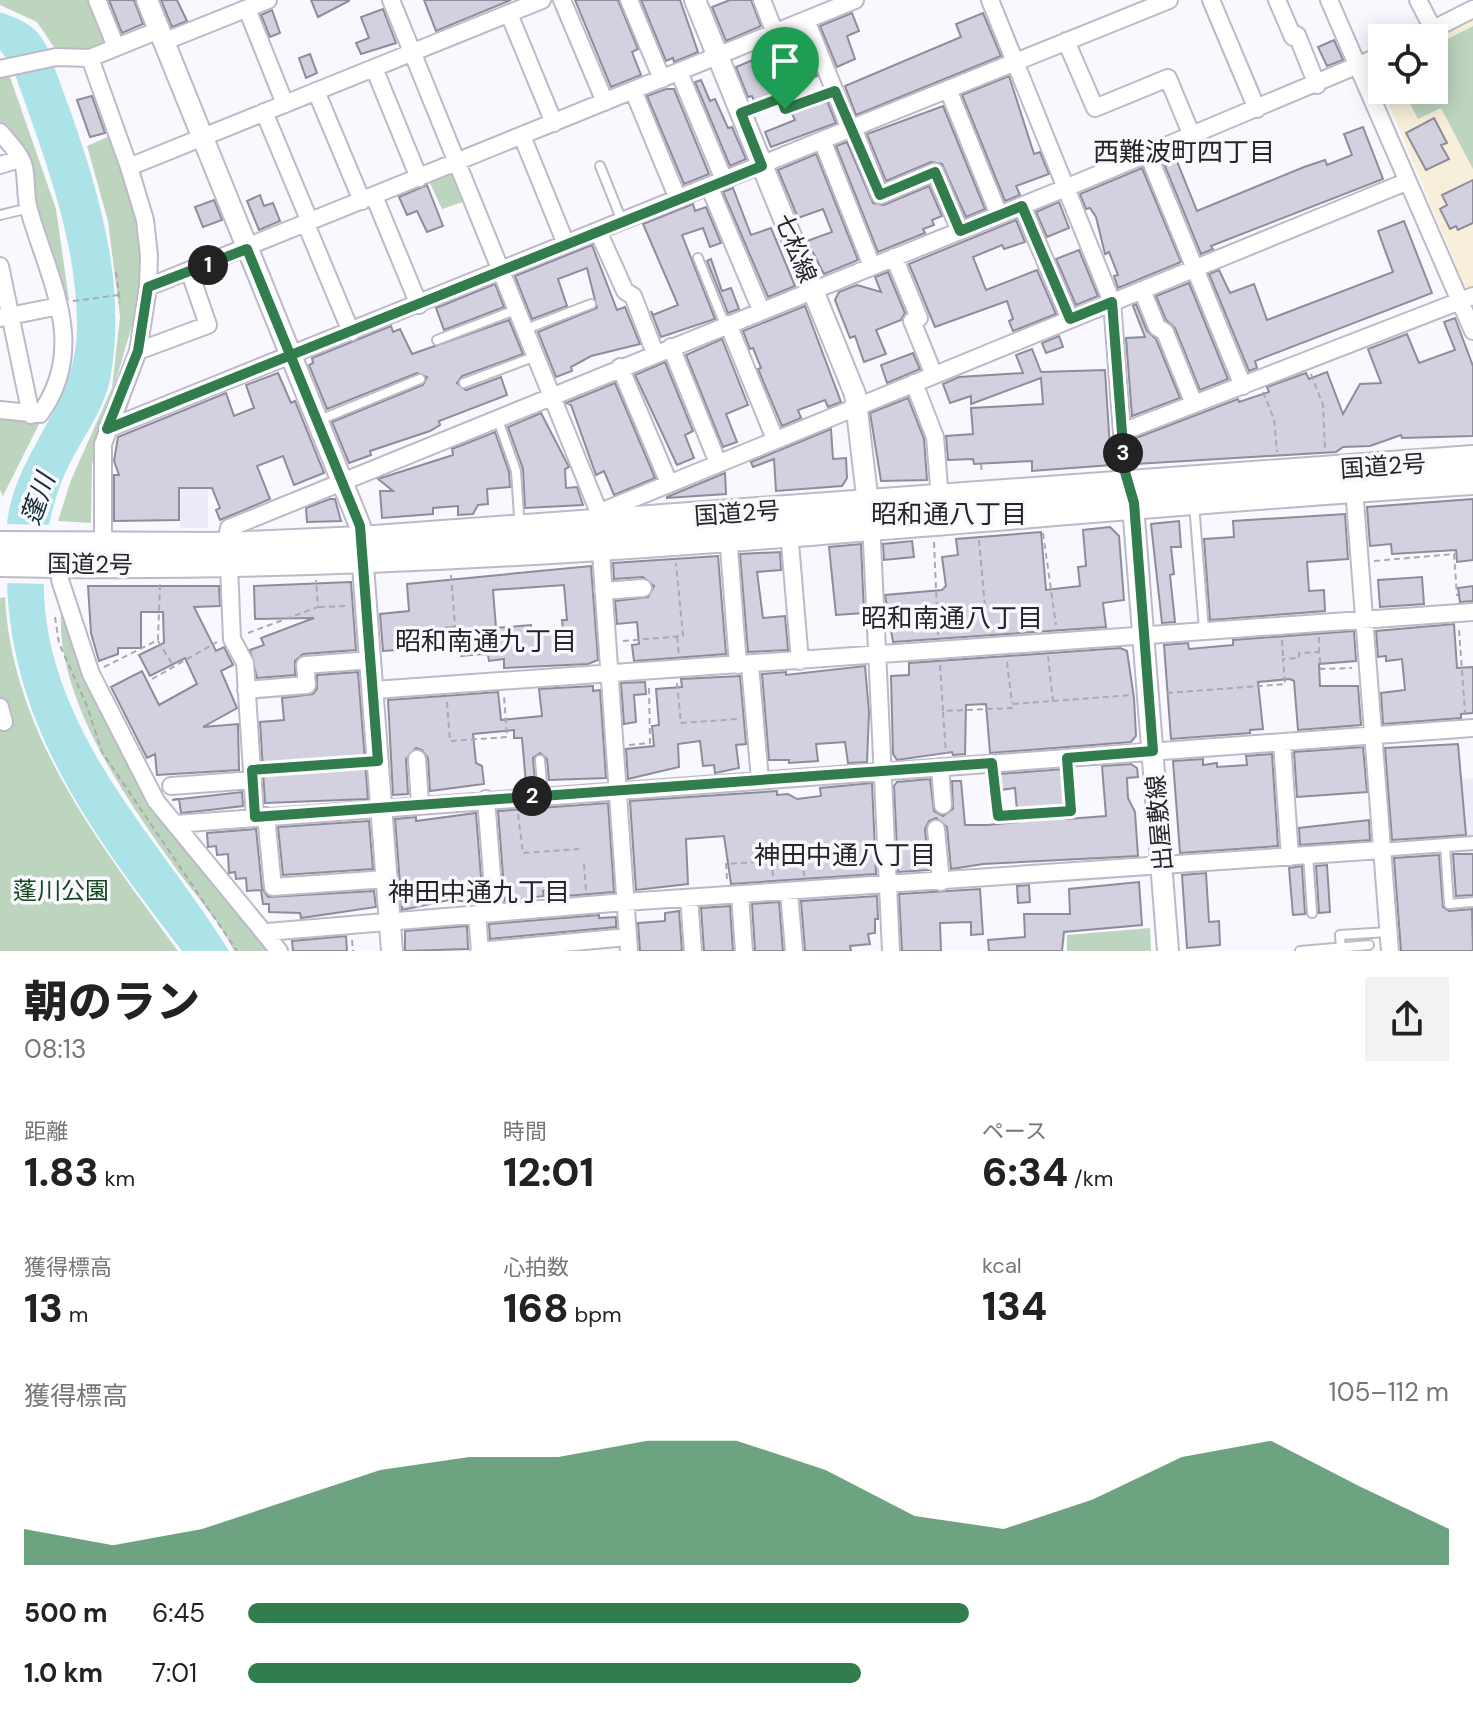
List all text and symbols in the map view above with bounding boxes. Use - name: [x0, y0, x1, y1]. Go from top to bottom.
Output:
- map controls: [1368, 24, 1448, 104]
- button: locate: [1368, 24, 1448, 104]
- pin: [751, 27, 819, 109]
- icon: arrive: [763, 39, 807, 83]
- district label: 西難波町四丁目: [1093, 135, 1275, 169]
- street label: 七松線: [768, 209, 824, 287]
- pin: 1: [188, 245, 228, 285]
- text: 1: [204, 250, 212, 279]
- pin: 3: [1103, 433, 1143, 473]
- text: 3: [1116, 438, 1130, 467]
- street label: 国道2号: [1339, 448, 1427, 484]
- water label: 蓬川: [13, 466, 64, 529]
- street label: 国道2号: [693, 495, 781, 531]
- district label: 昭和通八丁目: [871, 497, 1027, 531]
- street label: 国道2号: [47, 548, 133, 580]
- district label: 昭和南通八丁目: [861, 601, 1043, 635]
- district label: 昭和南通九丁目: [395, 624, 577, 658]
- street label: 出屋敷線: [1139, 774, 1179, 872]
- pin: 2: [512, 776, 552, 816]
- text: 2: [526, 781, 538, 810]
- district label: 神田中通八丁目: [754, 838, 936, 872]
- park label: 蓬川公園: [13, 875, 109, 906]
- district label: 神田中通九丁目: [388, 875, 570, 909]
- text: 朝のラン: [24, 973, 200, 1031]
- button: share: [1365, 977, 1449, 1061]
- text: 08:13: [24, 1032, 86, 1066]
- text: 距離: [24, 1117, 68, 1146]
- text: 時間: [503, 1117, 547, 1146]
- text: ペース: [982, 1117, 1047, 1146]
- text: 1.83: [24, 1146, 99, 1198]
- text: 12:01: [503, 1146, 594, 1198]
- text: 6:34: [982, 1146, 1068, 1198]
- text: km: [99, 1164, 135, 1193]
- text: /km: [1068, 1164, 1113, 1193]
- text: kcal: [982, 1251, 1022, 1280]
- text: 獲得標高: [24, 1253, 112, 1282]
- text: 心拍数: [503, 1253, 569, 1282]
- text: 134: [982, 1280, 1047, 1332]
- text: 13: [24, 1282, 63, 1334]
- text: 168: [503, 1282, 569, 1334]
- text: m: [63, 1300, 88, 1329]
- text: bpm: [569, 1300, 622, 1329]
- text: 105–112 m: [1329, 1375, 1449, 1409]
- text: 獲得標高: [24, 1379, 128, 1413]
- text: 500 m: [24, 1596, 107, 1630]
- text: 6:45: [152, 1596, 205, 1630]
- text: 1.0 km: [24, 1656, 103, 1690]
- text: 7:01: [152, 1656, 197, 1690]

